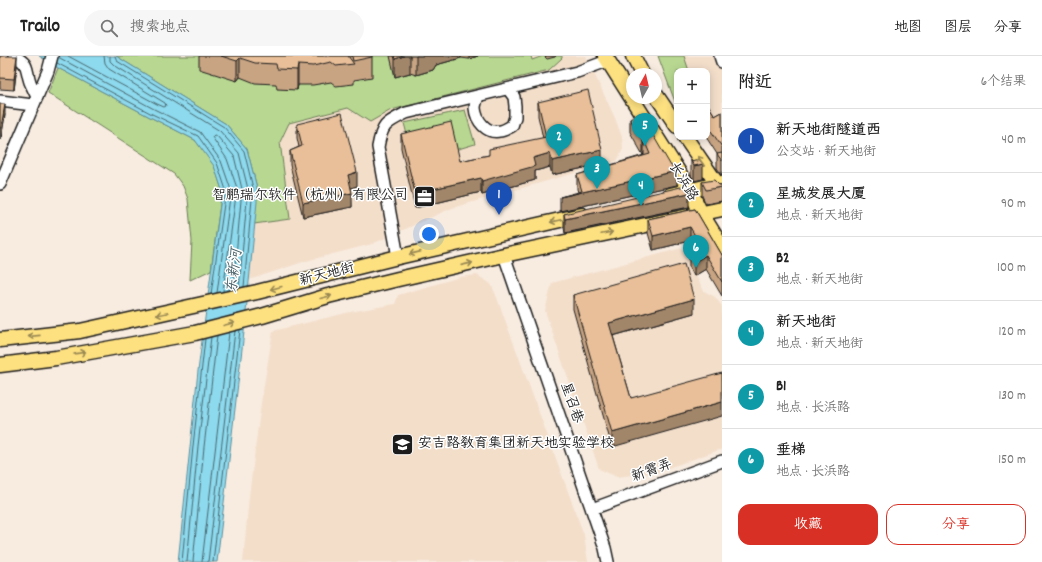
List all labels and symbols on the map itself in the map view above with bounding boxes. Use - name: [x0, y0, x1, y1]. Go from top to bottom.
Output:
- north arrow: [626, 68, 662, 104]
- pin: 5: [632, 113, 658, 146]
- pin: 2: [546, 124, 572, 157]
- one-way arrow: [697, 155, 705, 166]
- pin: 3: [584, 156, 610, 189]
- street label: 长浜路: [664, 159, 702, 205]
- pin: 4: [628, 173, 654, 206]
- pin: 1: [486, 182, 512, 215]
- office icon: 智鹏瑞尔软件（杭州）有限公司: [411, 183, 437, 209]
- place label: 智鹏瑞尔软件（杭州）有限公司: [212, 186, 408, 206]
- one-way arrow: [550, 217, 563, 225]
- your location: [419, 224, 439, 244]
- one-way arrow: [600, 229, 613, 237]
- pin: 6: [683, 235, 709, 268]
- water label: 东新河: [221, 244, 249, 295]
- one-way arrow: [409, 249, 422, 257]
- street label: 新天地街: [297, 259, 357, 291]
- one-way arrow: [460, 259, 473, 267]
- one-way arrow: [269, 284, 282, 292]
- one-way arrow: [320, 293, 333, 300]
- one-way arrow: [155, 310, 168, 318]
- one-way arrow: [222, 320, 235, 328]
- one-way arrow: [28, 332, 41, 340]
- one-way arrow: [73, 349, 86, 357]
- street label: 星召巷: [555, 380, 588, 427]
- school or university icon: 安吉路教育集团新天地实验学校: [390, 431, 416, 457]
- place label: 安吉路教育集团新天地实验学校: [418, 434, 614, 454]
- street label: 新霄弄: [629, 454, 675, 488]

